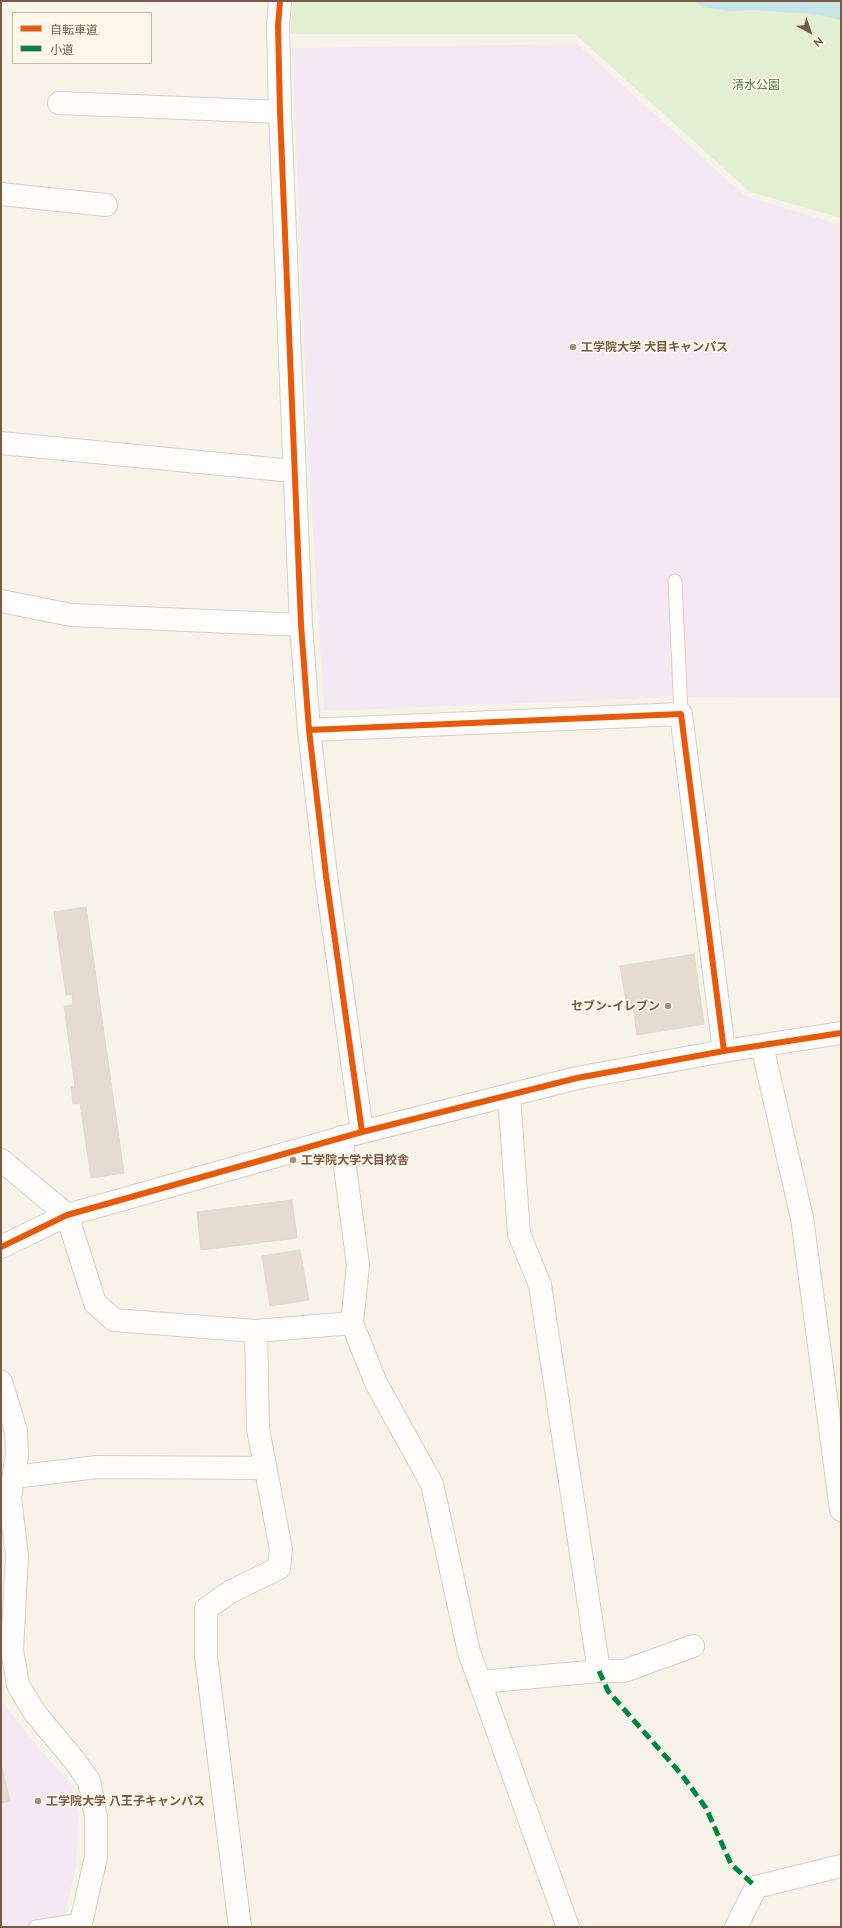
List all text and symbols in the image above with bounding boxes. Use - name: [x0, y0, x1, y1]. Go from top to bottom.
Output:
- legend: [12, 12, 152, 64]
- north arrow: [790, 12, 830, 52]
- text: 自転車道: [50, 23, 98, 37]
- text: N: [811, 34, 825, 49]
- text: 小道: [50, 43, 74, 57]
- park label: 清水公園: [732, 78, 780, 92]
- place label: 工学院大学 犬目キャンパス: [581, 340, 728, 354]
- marker: 工学院大学 犬目キャンパス: [568, 342, 578, 352]
- place label: セブン-イレブン: [571, 999, 660, 1013]
- marker: セブン-イレブン: [663, 1001, 673, 1011]
- place label: 工学院大学犬目校舎: [301, 1153, 409, 1167]
- marker: 工学院大学犬目校舎: [288, 1155, 298, 1165]
- place label: 工学院大学 八王子キャンパス: [46, 1794, 205, 1808]
- marker: 工学院大学 八王子キャンパス: [33, 1796, 43, 1806]

